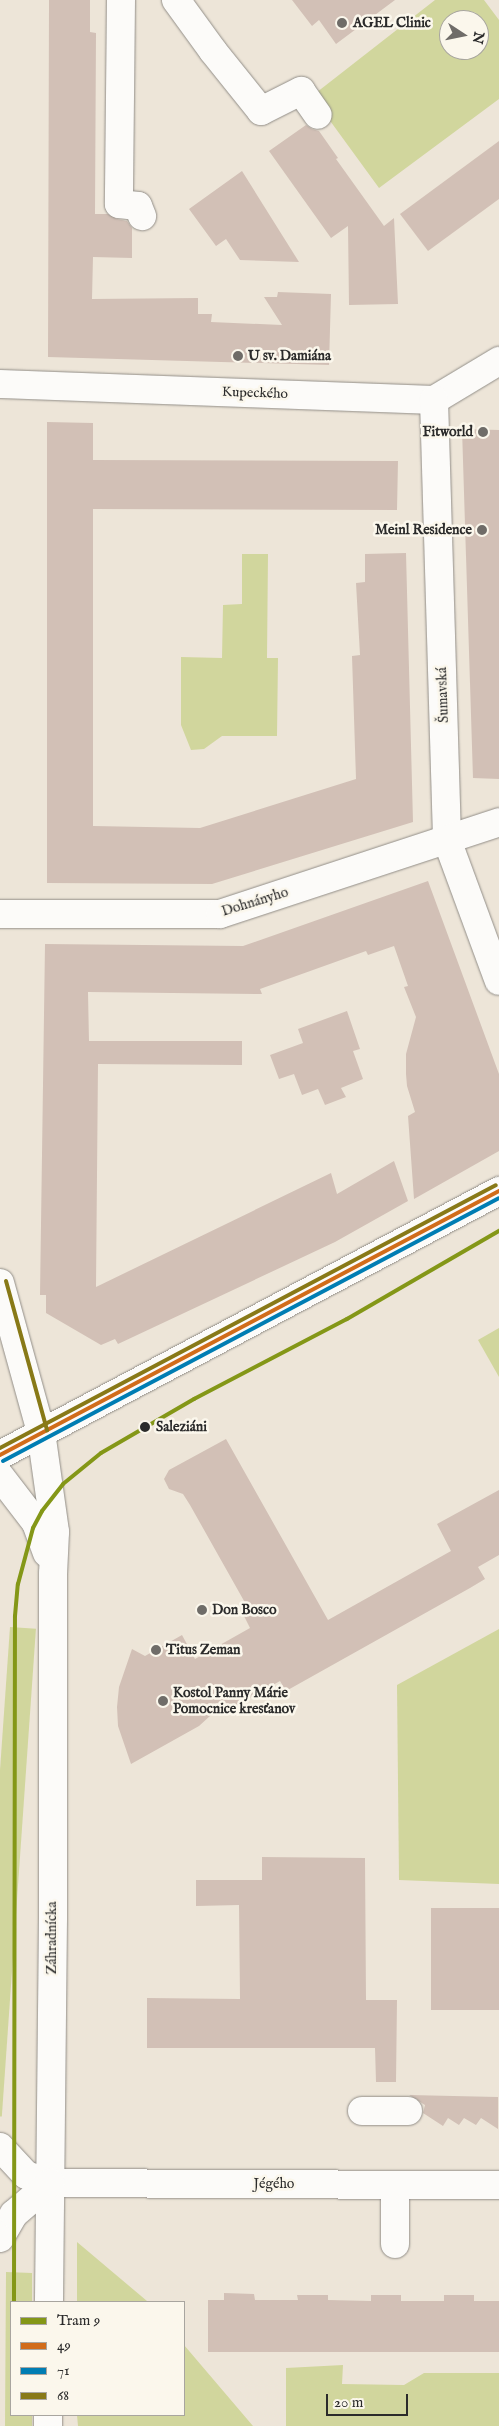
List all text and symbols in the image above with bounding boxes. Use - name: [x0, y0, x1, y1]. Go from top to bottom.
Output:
- north arrow: [439, 10, 489, 60]
- place label: AGEL Clinic: [353, 15, 431, 31]
- marker: AGEL Clinic: [335, 16, 349, 30]
- text: N: [468, 30, 488, 45]
- place label: U sv. Damiána: [248, 348, 331, 364]
- marker: U sv. Damiána: [232, 350, 244, 362]
- street label: Kupeckého: [222, 383, 288, 403]
- place label: Fitworld: [423, 424, 473, 440]
- marker: Fitworld: [477, 426, 489, 438]
- place label: Meinl Residence: [375, 522, 472, 538]
- marker: Meinl Residence: [476, 524, 488, 536]
- street label: Šumavská: [434, 667, 452, 723]
- street label: Dohnányho: [220, 884, 290, 920]
- place label: Saleziáni: [156, 1419, 207, 1435]
- marker: Saleziáni: [138, 1420, 152, 1434]
- place label: Don Bosco: [212, 1602, 277, 1618]
- marker: Don Bosco: [196, 1604, 208, 1616]
- place label: Titus Zeman: [166, 1642, 241, 1658]
- marker: Titus Zeman: [150, 1644, 162, 1656]
- place label: Kostol Panny Márie Pomocnice kresťanov: [173, 1685, 295, 1718]
- marker: Kostol Panny Márie Pomocnice kresťanov: [157, 1695, 169, 1707]
- street label: Záhradnícka: [44, 1902, 60, 1974]
- street label: Jégého: [254, 2176, 294, 2192]
- legend: [10, 2301, 185, 2416]
- text: Tram 9: [57, 2311, 100, 2330]
- text: 49: [57, 2336, 71, 2355]
- text: 71: [57, 2361, 70, 2380]
- scale bar: [329, 2384, 412, 2416]
- text: 68: [57, 2386, 69, 2405]
- text: 20 m: [334, 2393, 363, 2412]

